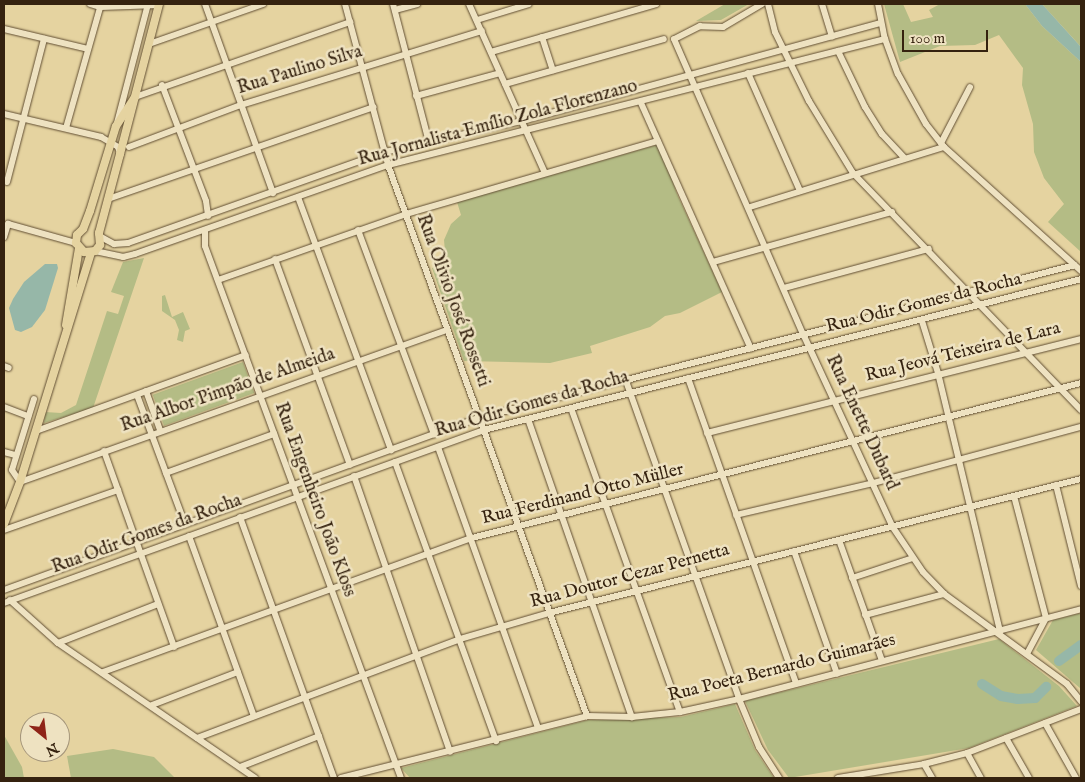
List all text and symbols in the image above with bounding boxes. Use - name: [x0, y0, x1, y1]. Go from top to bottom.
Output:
- scale bar: [905, 20, 991, 52]
- text: 100 m: [910, 29, 945, 48]
- street label: Rua Paulino Silva: [235, 42, 365, 100]
- street label: Rua Jornalista Emílio Zola Florenzano: [356, 76, 640, 172]
- street label: Rua Olivio José Rossetti: [411, 212, 493, 390]
- street label: Rua Odir Gomes da Rocha: [824, 269, 1024, 339]
- street label: Rua Jeová Teixeira de Lara: [863, 318, 1063, 388]
- street label: Rua Albor Pimpão de Almeida: [118, 344, 338, 438]
- street label: Rua Enette Dubard: [820, 352, 902, 494]
- street label: Rua Odir Gomes da Rocha: [433, 367, 631, 443]
- street label: Rua Engenheiro João Kloss: [269, 400, 359, 600]
- street label: Rua Ferdinand Otto Müller: [480, 459, 686, 531]
- street label: Rua Odir Gomes da Rocha: [49, 491, 245, 579]
- street label: Rua Doutor Cezar Pernetta: [528, 540, 732, 614]
- street label: Rua Poeta Bernardo Guimarães: [666, 630, 898, 708]
- north arrow: [20, 712, 70, 762]
- text: N: [42, 738, 61, 760]

